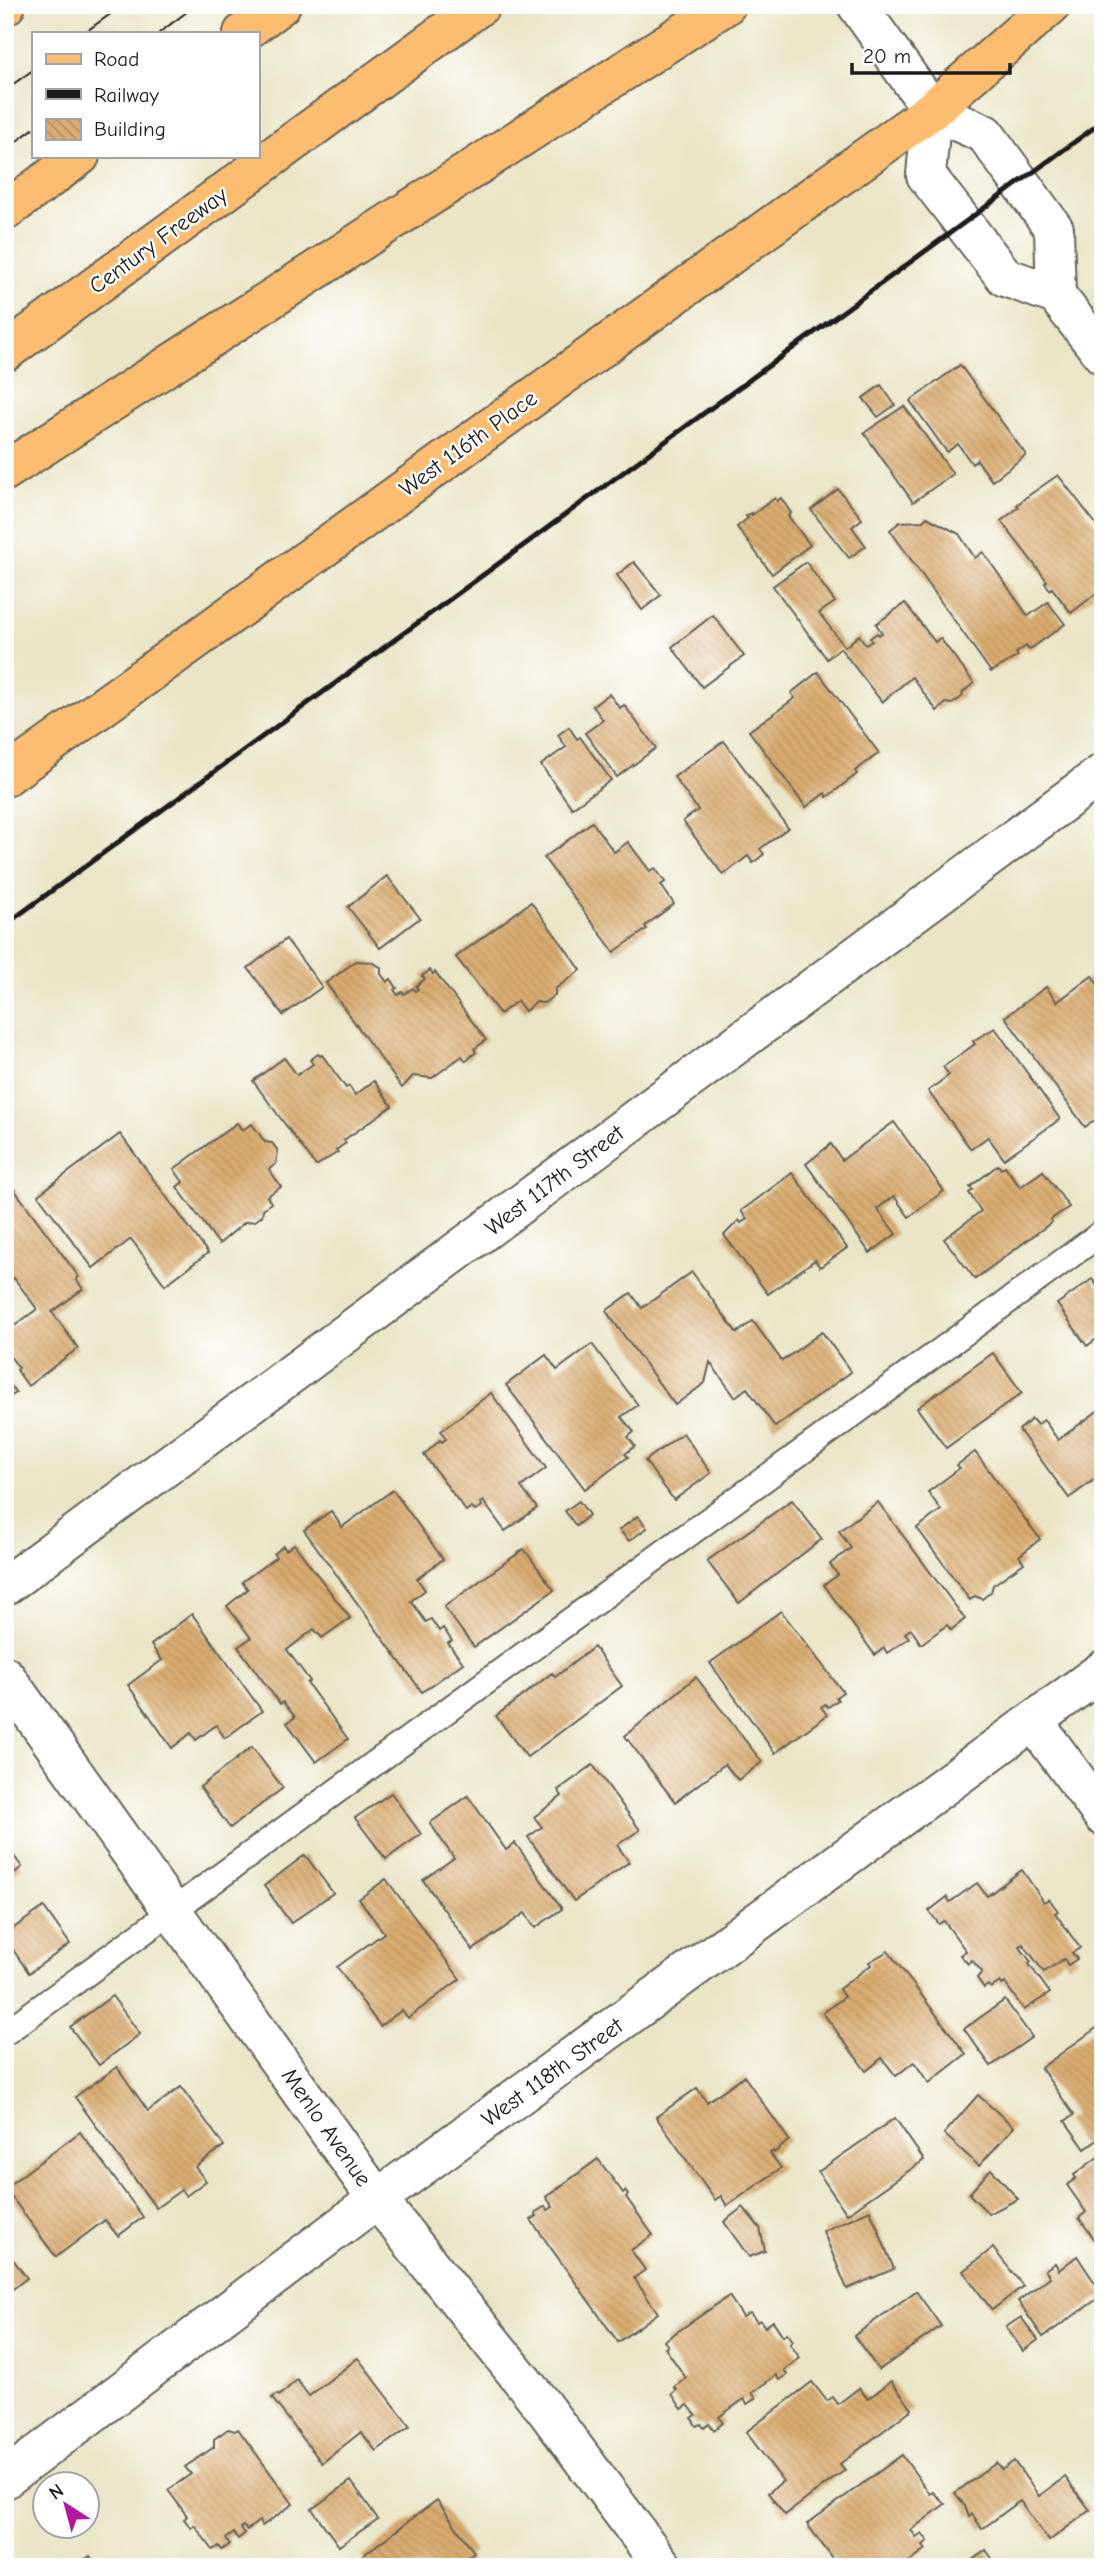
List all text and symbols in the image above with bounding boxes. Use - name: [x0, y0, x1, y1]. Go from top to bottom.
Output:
- legend: [32, 32, 259, 158]
- scale bar: [852, 32, 1010, 76]
- text: 20 m: [863, 44, 911, 68]
- text: Road: [94, 47, 139, 71]
- text: Railway: [94, 83, 159, 107]
- text: Building: [94, 117, 166, 141]
- street label: Century Freeway: [84, 181, 233, 300]
- street label: West 116th Place: [394, 384, 542, 502]
- street label: West 117th Street: [479, 1119, 630, 1241]
- street label: West 118th Street: [476, 2011, 629, 2133]
- street label: Menlo Avenue: [276, 2063, 377, 2192]
- north arrow: [32, 2470, 102, 2540]
- text: N: [45, 2480, 68, 2505]

